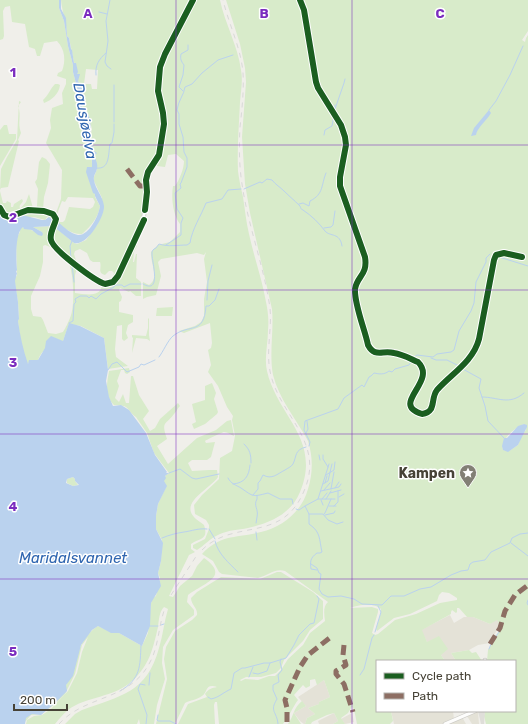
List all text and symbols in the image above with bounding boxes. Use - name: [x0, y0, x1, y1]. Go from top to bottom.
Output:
- text: A: [83, 6, 93, 21]
- text: B: [259, 6, 269, 21]
- text: C: [435, 6, 445, 21]
- text: 1: [10, 65, 16, 80]
- water label: Dausjøelva: [69, 81, 101, 161]
- text: 2: [9, 210, 17, 225]
- text: 3: [9, 355, 18, 370]
- place icon: Kampen: [458, 463, 478, 488]
- place label: Kampen: [399, 465, 455, 482]
- text: 4: [9, 499, 18, 514]
- water label: Maridalsvannet: [19, 549, 127, 567]
- text: 5: [9, 644, 17, 659]
- legend: [376, 660, 516, 712]
- text: Cycle path: [412, 669, 471, 683]
- scale bar: [14, 686, 67, 712]
- text: Path: [412, 689, 438, 703]
- text: 200 m: [20, 693, 56, 707]

